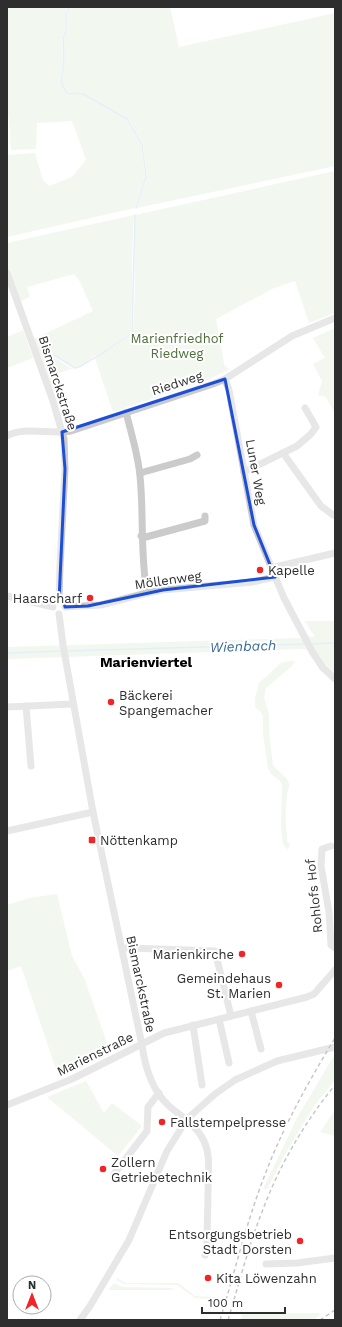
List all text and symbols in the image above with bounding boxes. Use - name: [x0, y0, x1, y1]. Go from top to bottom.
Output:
- park label: Marienfriedhof Riedweg: [131, 331, 223, 361]
- street label: Bismarckstraße: [36, 334, 80, 432]
- street label: Riedweg: [150, 368, 204, 398]
- street label: Luner Weg: [243, 438, 269, 506]
- place label: Kapelle: [268, 563, 315, 578]
- marker: Kapelle: [255, 565, 265, 575]
- street label: Möllenweg: [134, 568, 202, 592]
- place label: Haarscharf: [13, 591, 82, 606]
- marker: Haarscharf: [85, 593, 95, 603]
- water label: Wienbach: [210, 637, 276, 655]
- district label: Marienviertel: [100, 654, 193, 670]
- place label: Bäckerei Spangemacher: [119, 688, 213, 718]
- marker: Bäckerei Spangemacher: [106, 697, 116, 707]
- place label: Nöttenkamp: [100, 833, 178, 848]
- marker: Nöttenkamp: [87, 835, 97, 845]
- street label: Rohlofs Hof: [303, 858, 325, 934]
- street label: Bismarckstraße: [123, 934, 159, 1034]
- place label: Marienkirche: [153, 947, 234, 962]
- marker: Marienkirche: [237, 949, 247, 959]
- place label: Gemeindehaus St. Marien: [177, 971, 271, 1001]
- marker: Gemeindehaus St. Marien: [274, 980, 284, 990]
- street label: Marienstraße: [54, 1029, 136, 1079]
- place label: Fallstempelpresse: [170, 1115, 286, 1130]
- marker: Fallstempelpresse: [157, 1117, 167, 1127]
- place label: Zollern Getriebetechnik: [111, 1155, 213, 1185]
- marker: Zollern Getriebetechnik: [98, 1164, 108, 1174]
- place label: Entsorgungsbetrieb Stadt Dorsten: [169, 1227, 292, 1257]
- marker: Entsorgungsbetrieb Stadt Dorsten: [295, 1236, 305, 1246]
- place label: Kita Löwenzahn: [216, 1271, 317, 1286]
- marker: Kita Löwenzahn: [203, 1273, 213, 1283]
- north arrow: [12, 1275, 52, 1315]
- text: N: [28, 1279, 36, 1292]
- scale bar: [202, 1289, 285, 1315]
- text: 100 m: [208, 1296, 243, 1310]

